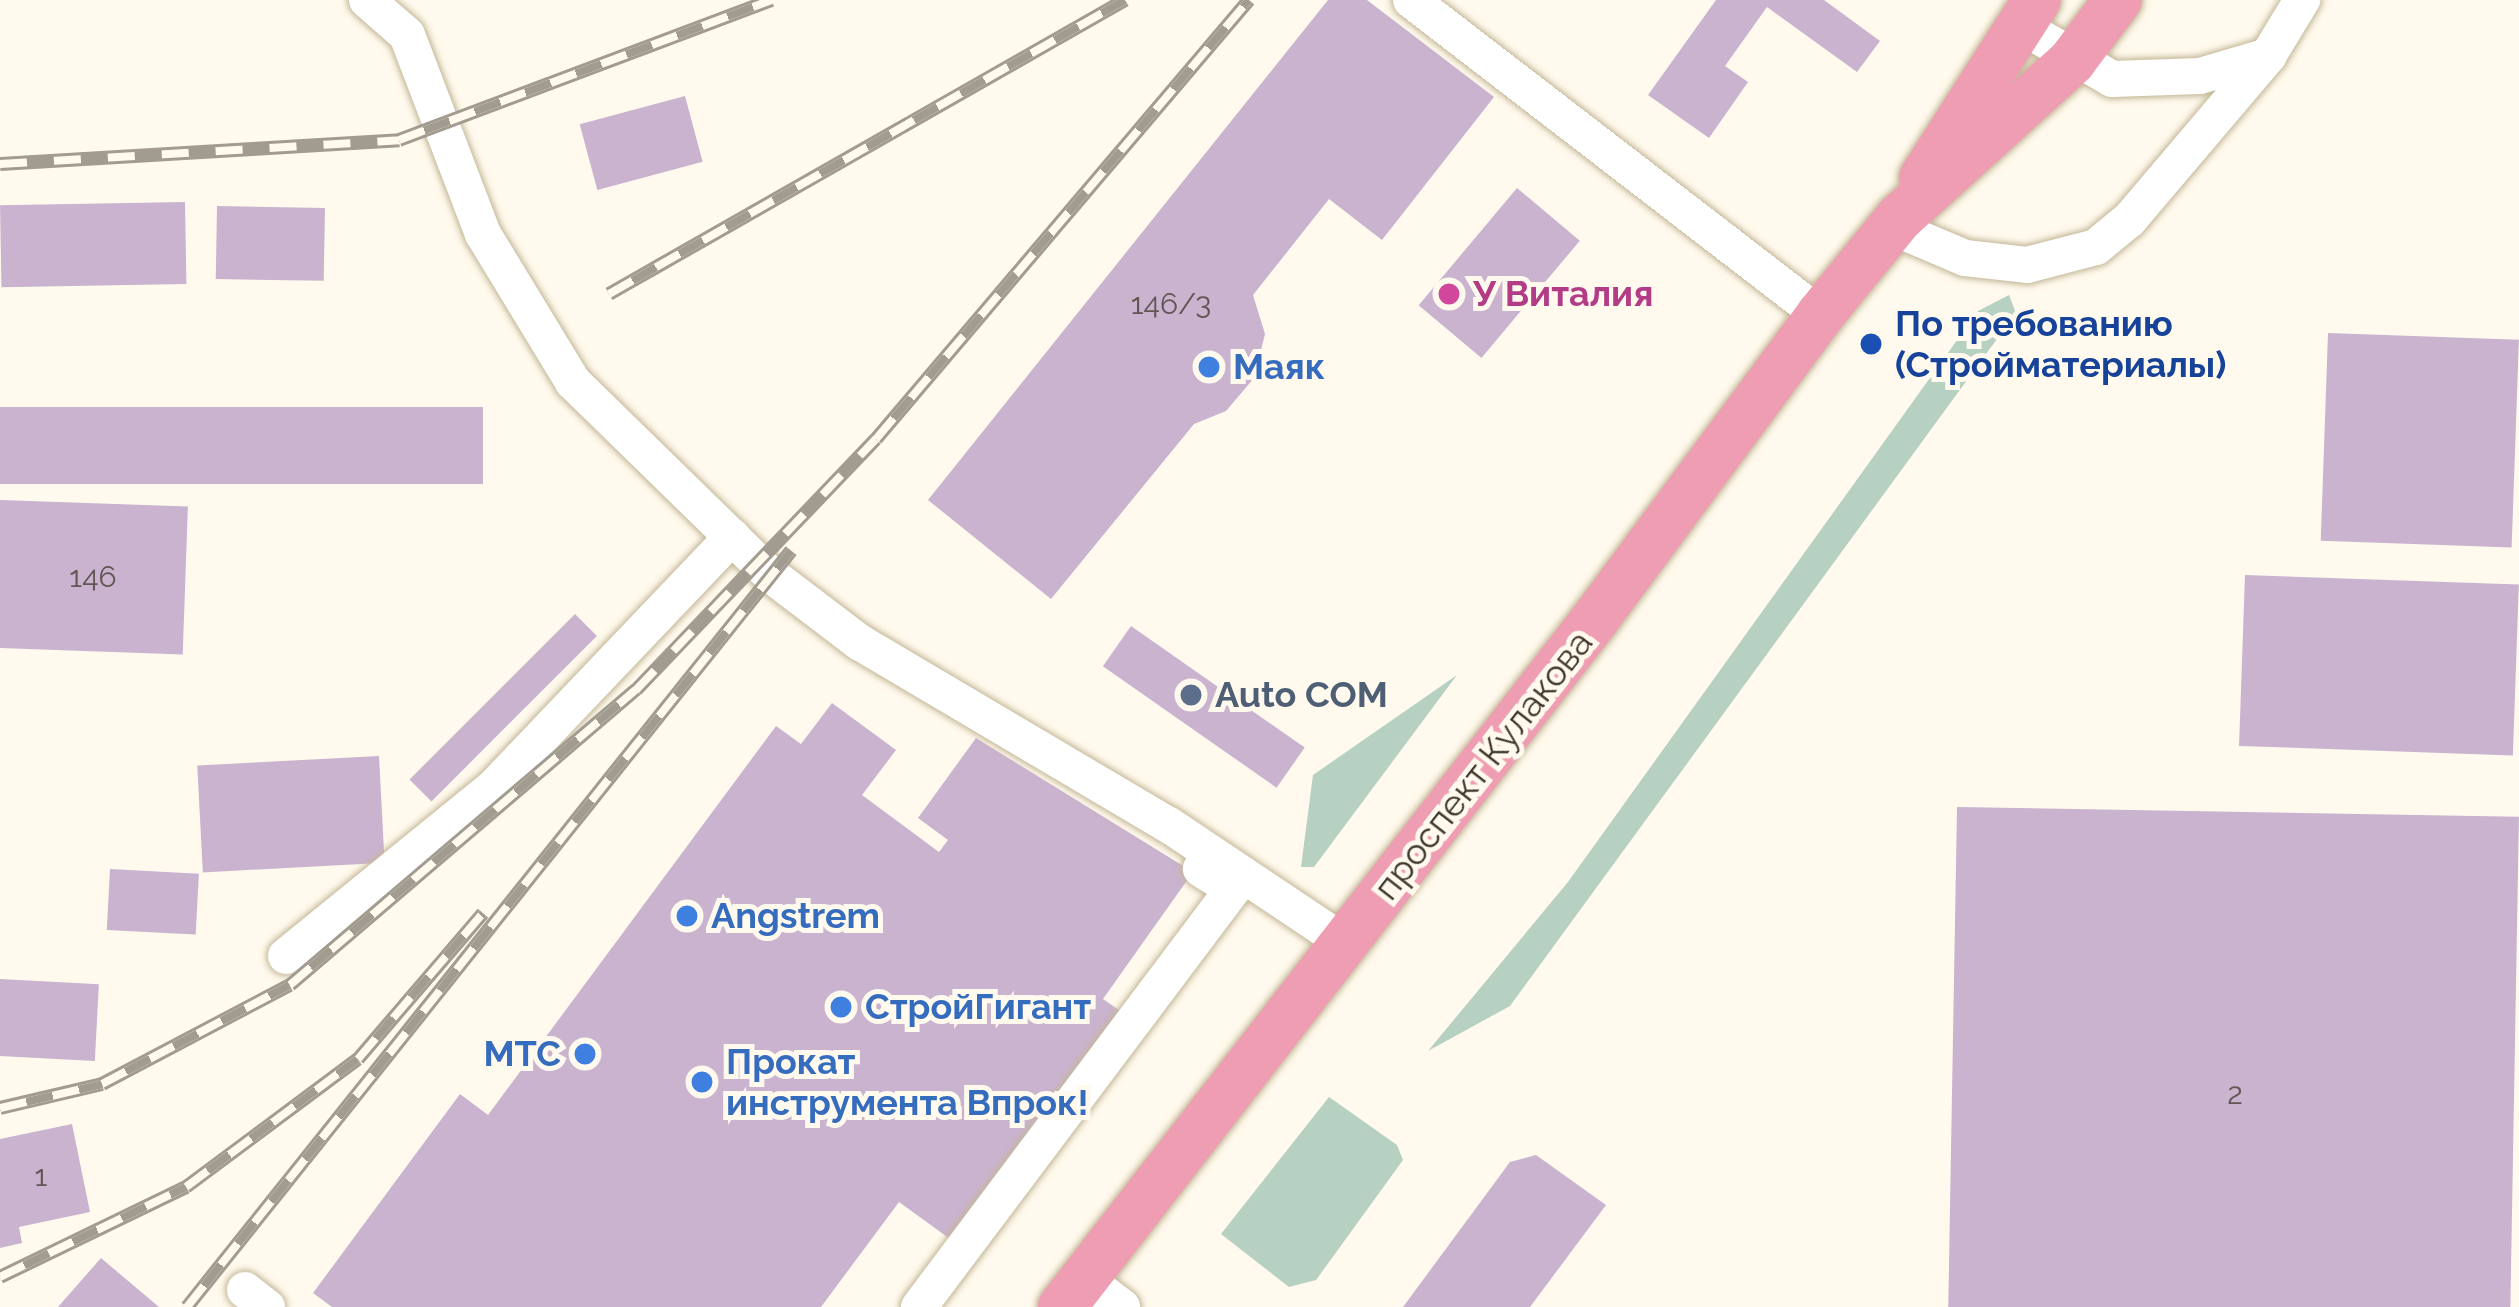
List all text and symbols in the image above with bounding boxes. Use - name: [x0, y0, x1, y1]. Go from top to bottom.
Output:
- place label: У Виталия: [1473, 272, 1653, 316]
- marker: У Виталия: [1436, 281, 1462, 307]
- house number: 146/3: [1131, 286, 1211, 322]
- place label: По требованию (Стройматериалы): [1895, 301, 2226, 386]
- marker: По требованию (Стройматериалы): [1858, 331, 1884, 357]
- place label: Маяк: [1233, 345, 1325, 389]
- marker: Маяк: [1196, 354, 1222, 380]
- house number: 146: [69, 559, 117, 595]
- street label: проспект Кулакова: [1364, 622, 1602, 908]
- place label: Auto COM: [1215, 673, 1388, 717]
- marker: Auto COM: [1178, 682, 1204, 708]
- place label: Angstrem: [711, 894, 880, 938]
- marker: Angstrem: [674, 903, 700, 929]
- place label: СтройГигант: [865, 985, 1091, 1029]
- marker: СтройГигант: [828, 994, 854, 1020]
- place label: МТС: [483, 1032, 561, 1076]
- place label: Прокат инструмента Впрок!: [726, 1039, 1089, 1124]
- marker: МТС: [572, 1041, 598, 1067]
- marker: Прокат инструмента Впрок!: [689, 1069, 715, 1095]
- house number: 2: [2227, 1076, 2243, 1112]
- house number: 1: [35, 1158, 47, 1194]

